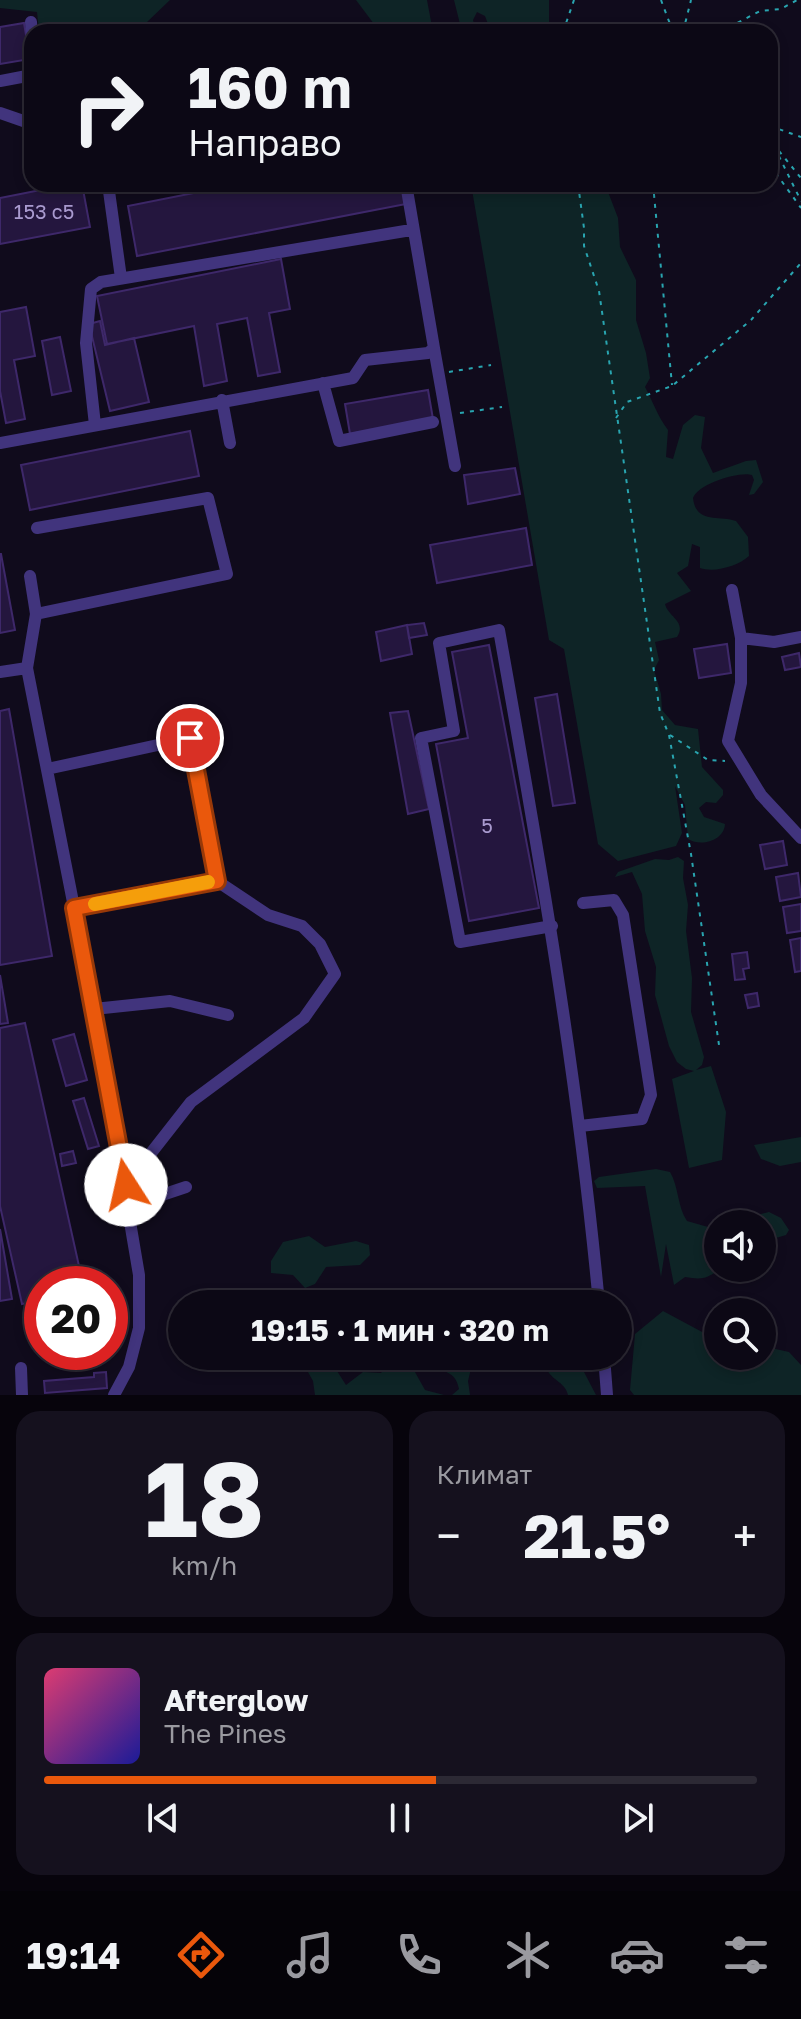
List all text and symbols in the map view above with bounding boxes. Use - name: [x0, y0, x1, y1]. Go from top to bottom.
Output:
- text: 160 m: [188, 53, 352, 120]
- icon: right: [56, 56, 160, 160]
- text: Направо: [188, 121, 342, 164]
- house number: 153 с5: [14, 199, 74, 223]
- pin: [156, 704, 224, 772]
- icon: arrive: [168, 716, 212, 760]
- house number: 5: [481, 813, 493, 837]
- position arrow: [84, 1143, 168, 1227]
- map controls: [704, 1210, 776, 1370]
- button: sound: [704, 1210, 776, 1282]
- speed limit sign: 20: [24, 1266, 128, 1370]
- button: search: [704, 1298, 776, 1370]
- text: 19:15 · 1 мин · 320 m: [251, 1312, 549, 1348]
- text: 18: [144, 1435, 264, 1560]
- text: Климат: [437, 1459, 532, 1490]
- text: 21.5°: [523, 1499, 670, 1571]
- text: −: [437, 1509, 461, 1562]
- text: +: [733, 1509, 757, 1562]
- text: km/h: [171, 1550, 237, 1581]
- text: Afterglow: [164, 1682, 308, 1718]
- text: The Pines: [164, 1718, 287, 1749]
- icon: previous: [141, 1796, 185, 1840]
- icon: pause: [378, 1796, 422, 1840]
- icon: next: [616, 1796, 660, 1840]
- icon: directions: [173, 1927, 229, 1983]
- icon: music: [282, 1927, 338, 1983]
- icon: phone: [391, 1927, 447, 1983]
- icon: climate: [500, 1927, 556, 1983]
- icon: car: [609, 1927, 665, 1983]
- icon: filters: [718, 1927, 774, 1983]
- text: 19:14: [27, 1934, 120, 1977]

